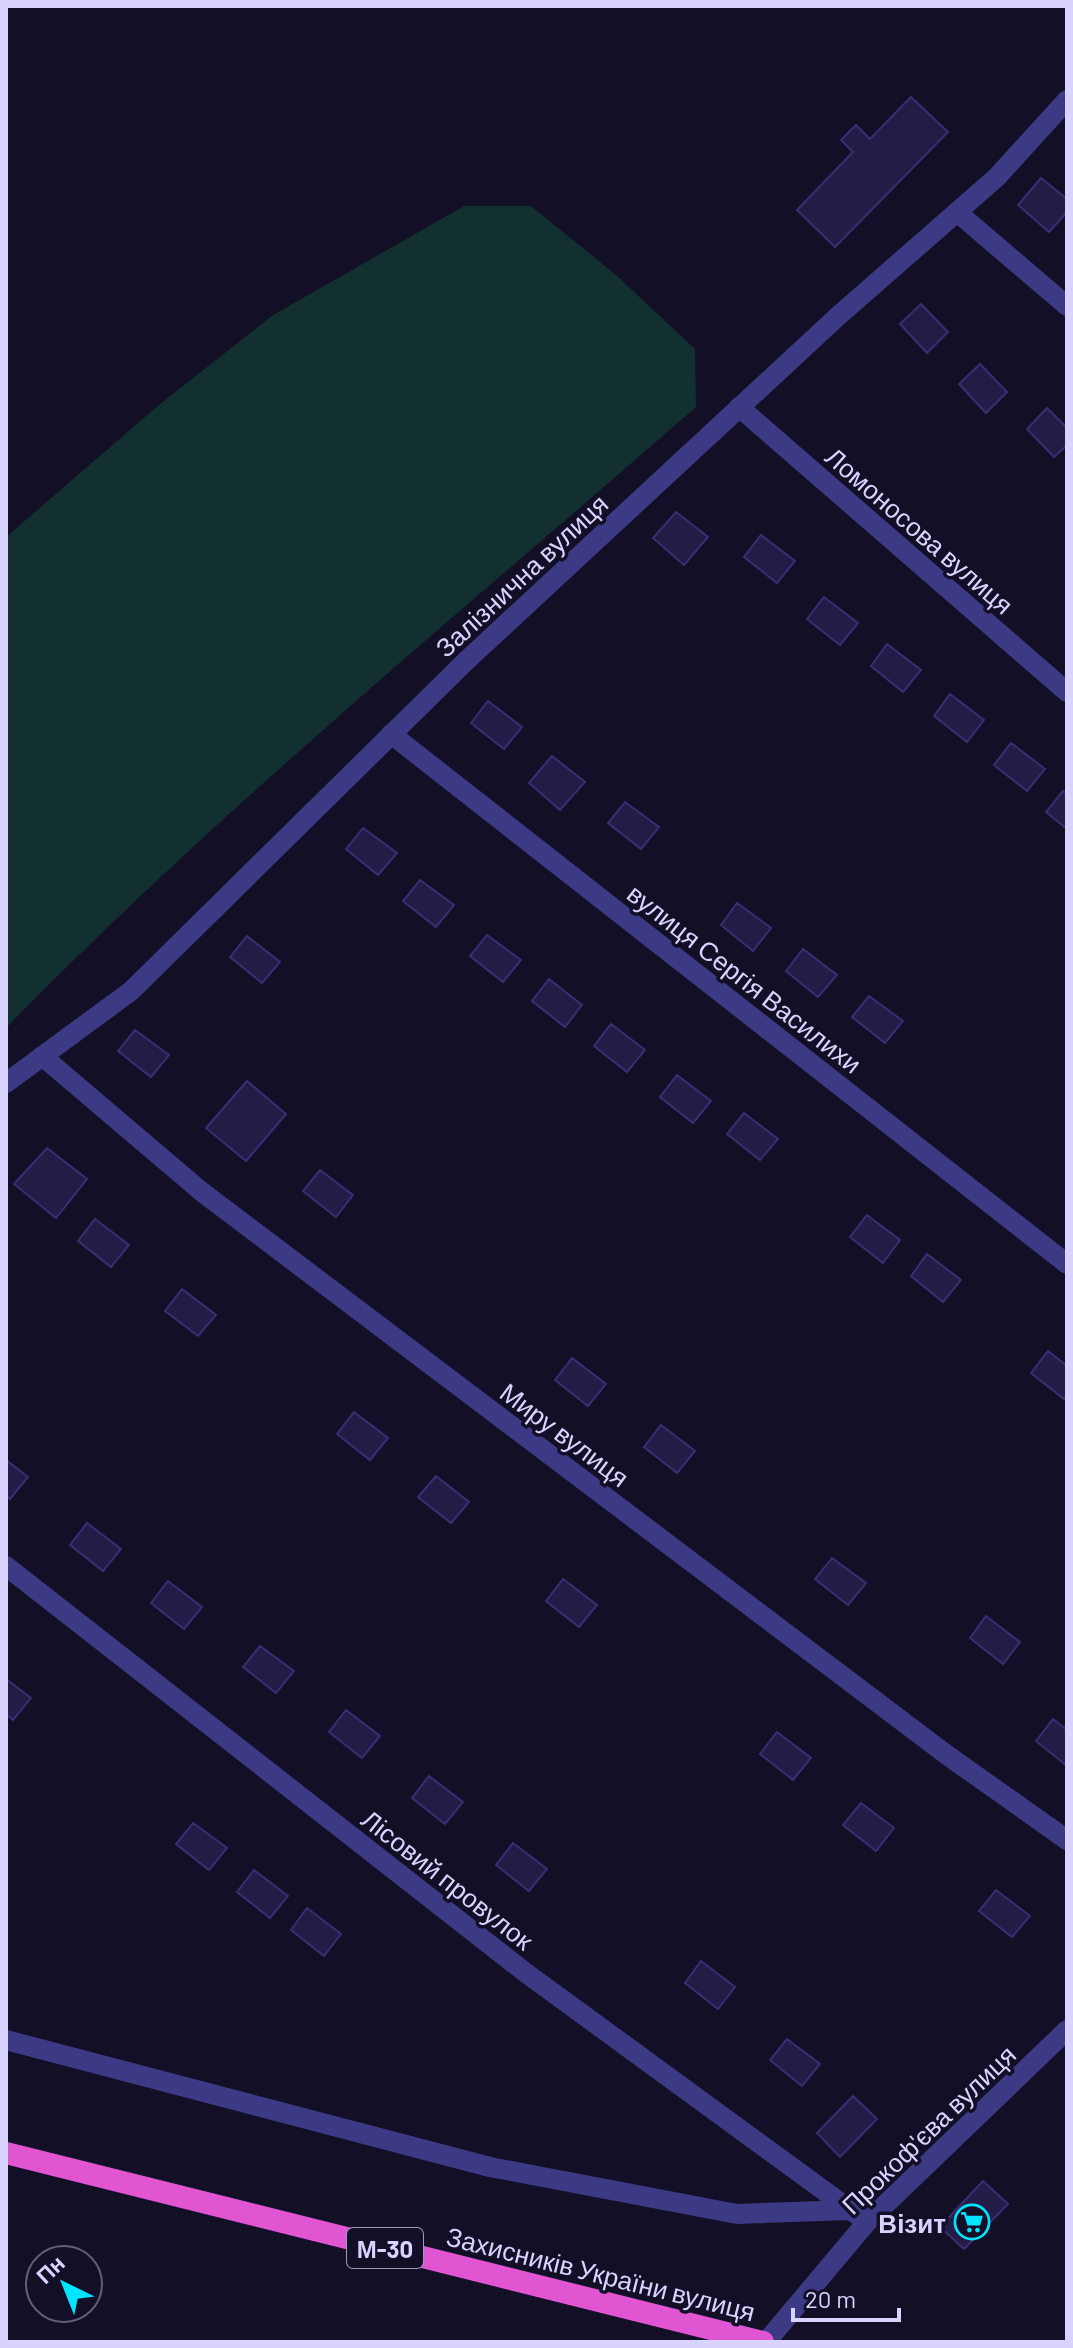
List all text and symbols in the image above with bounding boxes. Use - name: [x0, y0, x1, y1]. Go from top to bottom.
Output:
- street label: Ломоносова вулиця: [820, 440, 1020, 620]
- street label: Залізнична вулиця: [429, 487, 613, 663]
- street label: вулиця Сергія Василихи: [622, 877, 868, 1079]
- street label: Миру вулиця: [495, 1376, 635, 1492]
- street label: Лісовий провулок: [356, 1803, 540, 1956]
- street label: Прокоф'єва вулиця: [835, 2038, 1021, 2220]
- supermarket icon: Візит: [953, 2203, 991, 2241]
- place label: Візит: [878, 2207, 946, 2238]
- street label: Захисників України вулиця: [443, 2220, 759, 2326]
- road number: М-30: [347, 2228, 423, 2268]
- north arrow: [24, 2244, 104, 2324]
- text: Пн: [30, 2249, 69, 2288]
- scale bar: [793, 2272, 899, 2322]
- text: 20 m: [805, 2284, 856, 2313]

